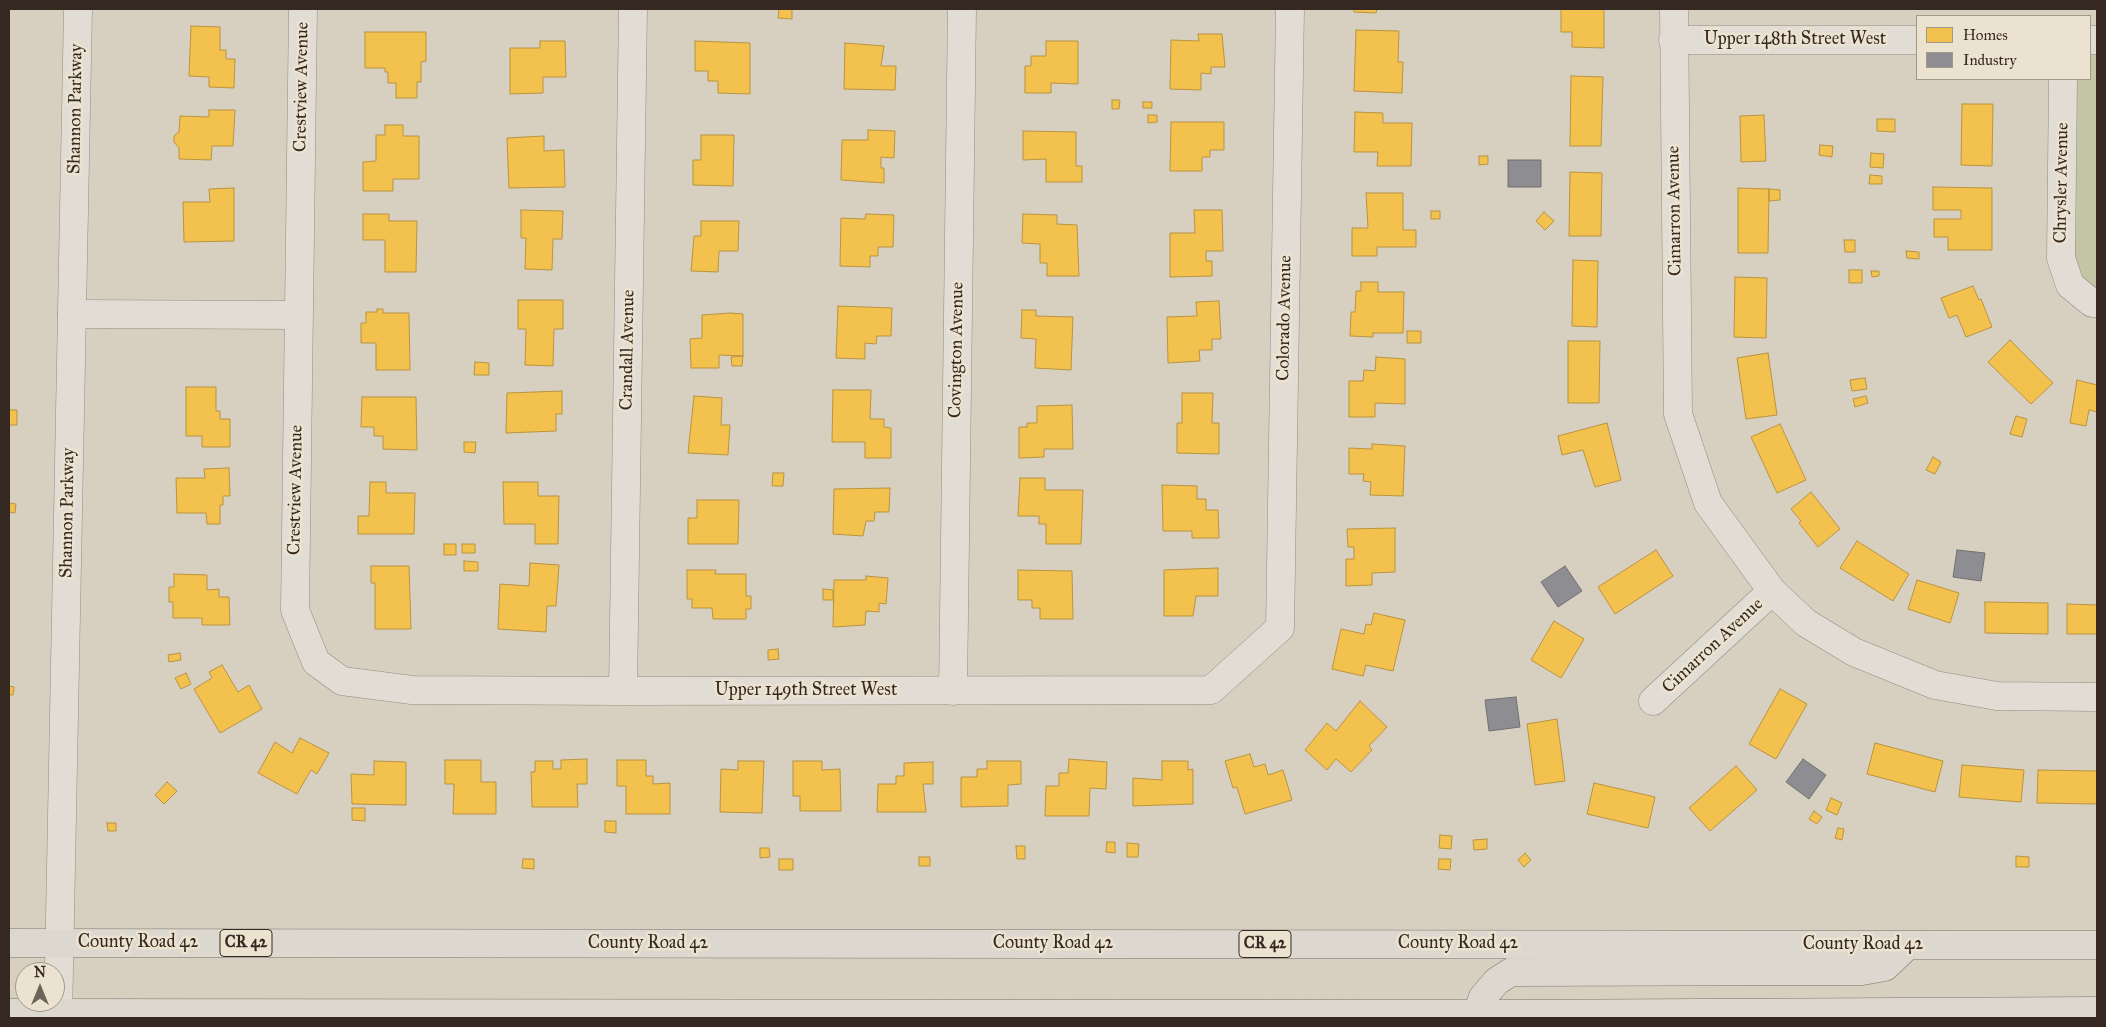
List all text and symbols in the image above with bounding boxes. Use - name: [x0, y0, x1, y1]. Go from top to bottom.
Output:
- legend: [1916, 15, 2091, 80]
- street label: Crestview Avenue: [290, 22, 314, 152]
- text: Homes: [1963, 26, 2008, 44]
- street label: Upper 148th Street West: [1704, 29, 1886, 51]
- street label: Shannon Parkway: [64, 44, 88, 174]
- text: Industry: [1963, 51, 2017, 69]
- street label: Chrysler Avenue: [2050, 122, 2074, 244]
- street label: Cimarron Avenue: [1663, 146, 1687, 276]
- street label: Colorado Avenue: [1273, 255, 1297, 381]
- street label: Covington Avenue: [945, 282, 969, 418]
- street label: Crandall Avenue: [616, 289, 640, 411]
- street label: Crestview Avenue: [284, 425, 308, 555]
- street label: Shannon Parkway: [56, 448, 80, 578]
- street label: Cimarron Avenue: [1658, 594, 1768, 698]
- street label: Upper 149th Street West: [715, 680, 897, 702]
- road number: CR 42: [220, 930, 272, 956]
- road number: CR 42: [1239, 931, 1291, 958]
- street label: County Road 42: [78, 932, 198, 954]
- street label: County Road 42: [588, 933, 708, 955]
- street label: County Road 42: [993, 933, 1113, 955]
- street label: County Road 42: [1398, 933, 1518, 955]
- street label: County Road 42: [1803, 934, 1923, 956]
- north arrow: [15, 962, 65, 1012]
- text: N: [34, 964, 46, 981]

